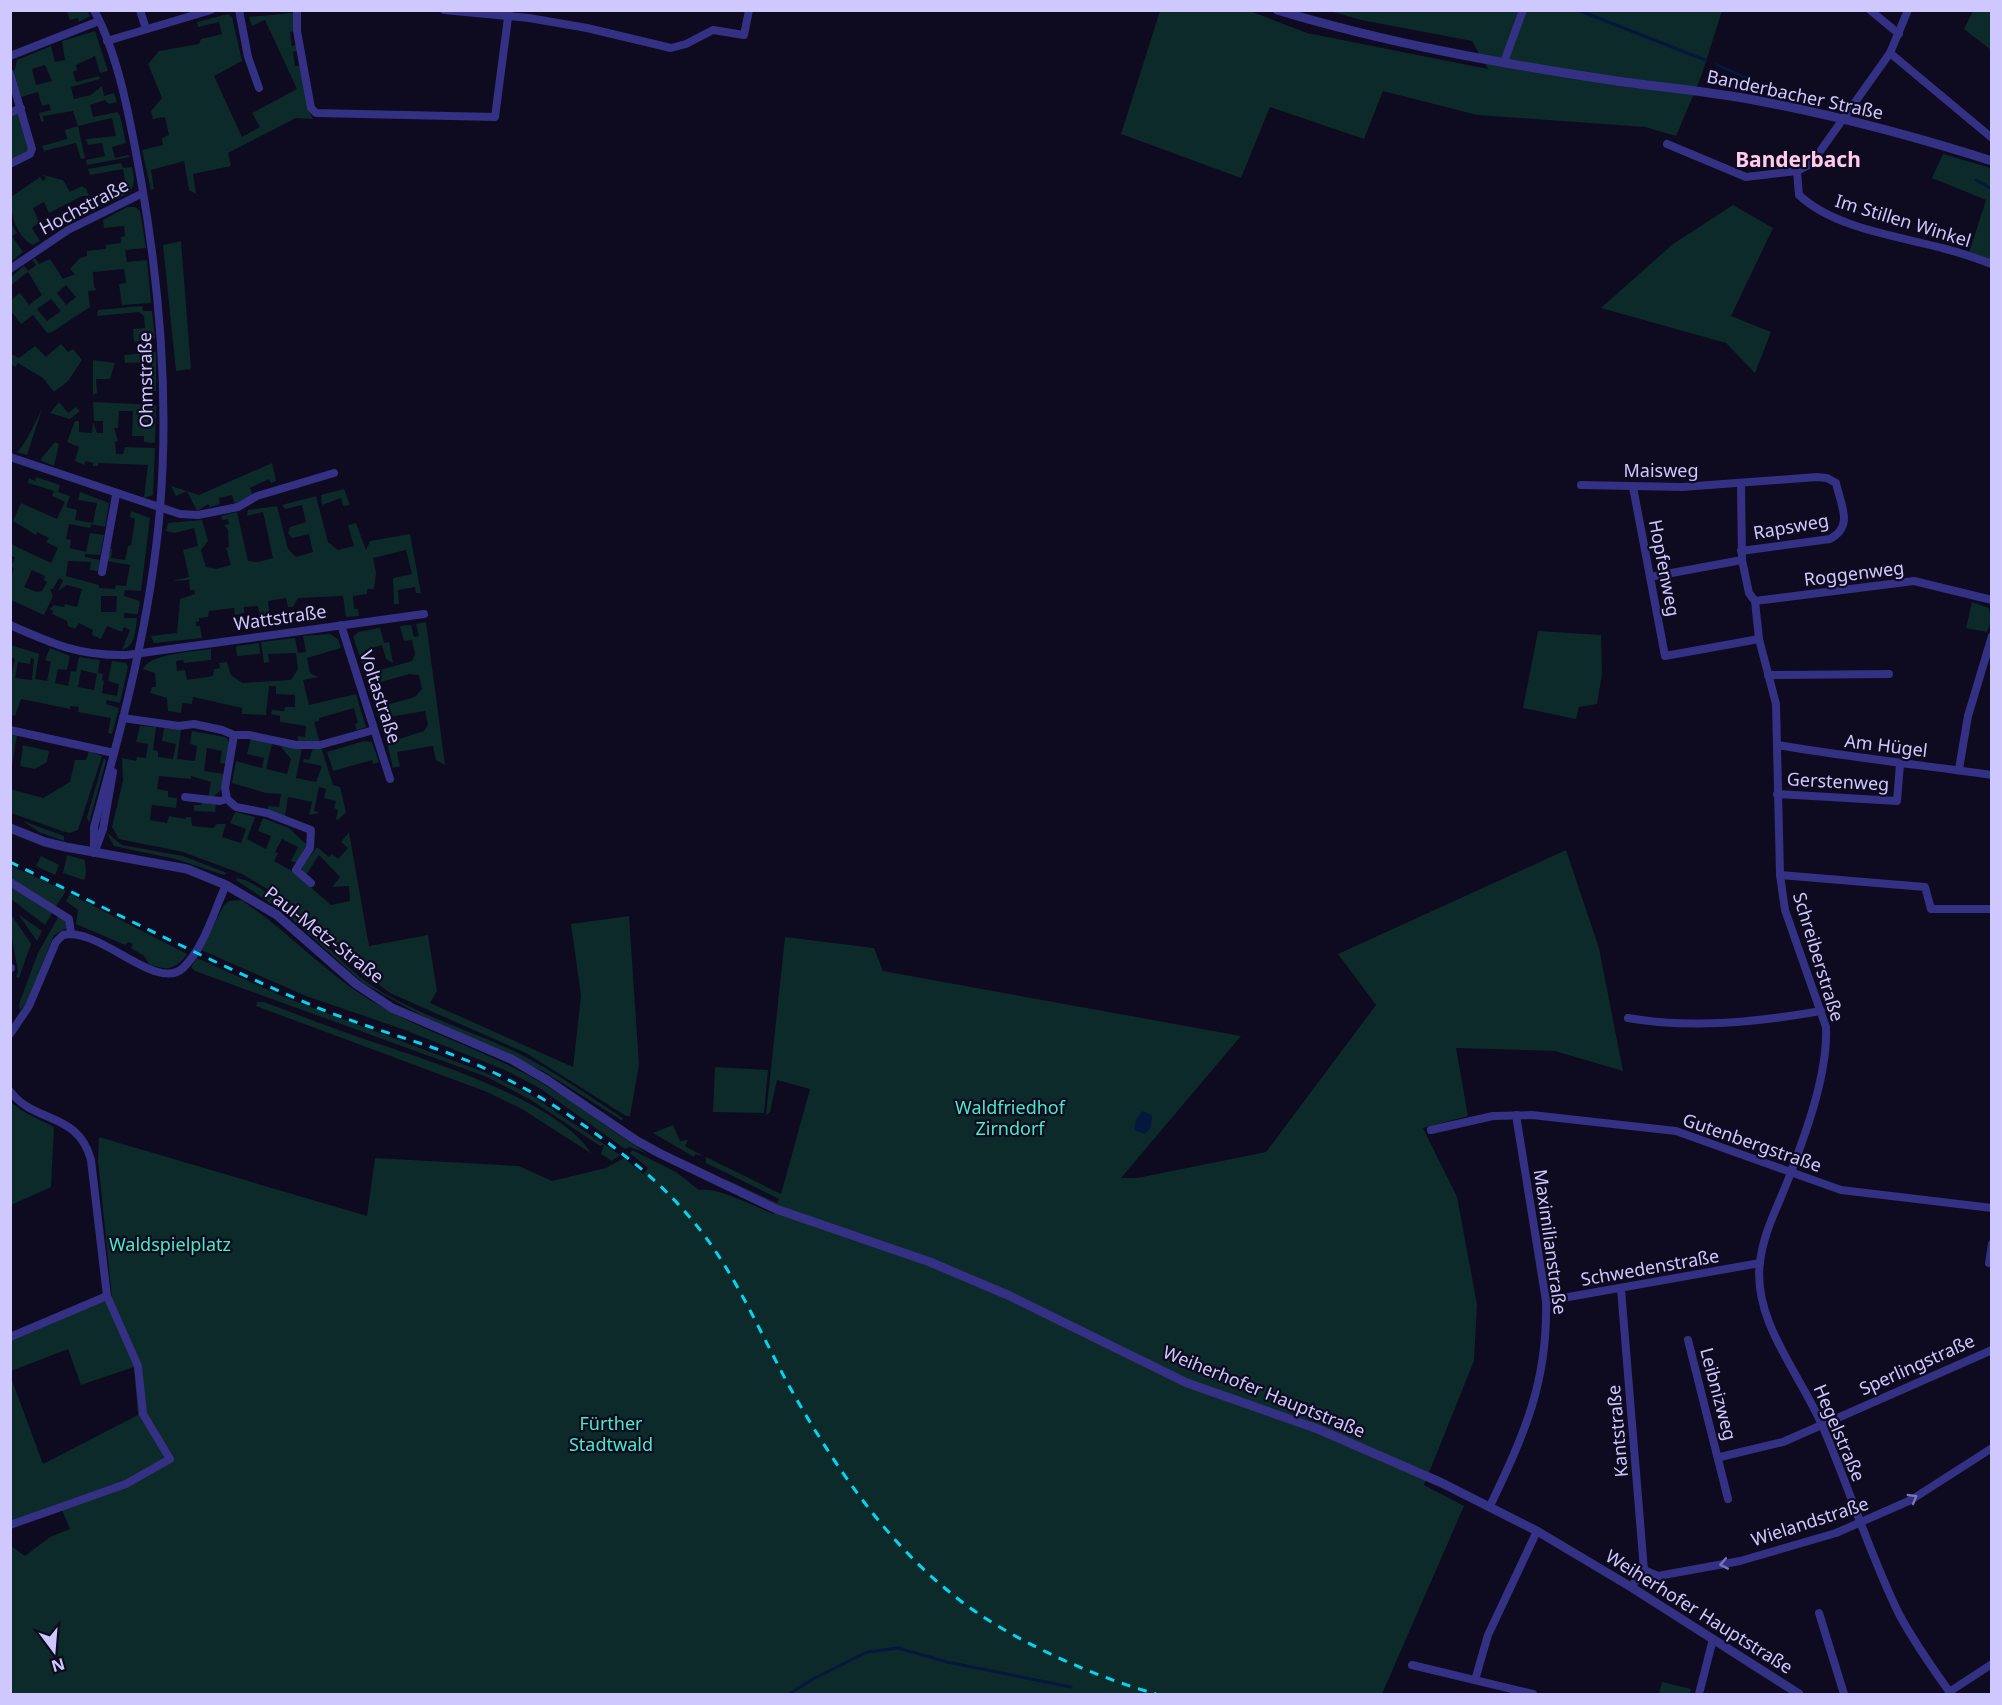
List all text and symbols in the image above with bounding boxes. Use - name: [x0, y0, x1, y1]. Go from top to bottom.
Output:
- street label: Banderbacher Straße: [1705, 64, 1886, 124]
- district label: Banderbach: [1735, 145, 1861, 173]
- street label: Hochstraße: [35, 173, 132, 240]
- street label: Im Stillen Winkel: [1832, 188, 1974, 252]
- street label: Ohmstraße: [132, 332, 158, 428]
- street label: Maisweg: [1623, 458, 1699, 482]
- street label: Rapsweg: [1751, 508, 1831, 544]
- street label: Hopfenweg: [1644, 517, 1686, 618]
- street label: Roggenweg: [1802, 555, 1905, 591]
- street label: Wattstraße: [232, 599, 328, 635]
- street label: Voltastraße: [355, 647, 407, 746]
- street label: Am Hügel: [1843, 728, 1929, 762]
- street label: Gerstenweg: [1786, 766, 1890, 796]
- street label: Paul-Metz-Straße: [260, 880, 389, 988]
- street label: Schreiberstraße: [1788, 889, 1850, 1024]
- park label: Waldfriedhof Zirndorf: [955, 1095, 1066, 1140]
- street label: Gutenbergstraße: [1680, 1107, 1825, 1177]
- street label: Maximilianstraße: [1529, 1168, 1573, 1316]
- park label: Waldspielplatz: [109, 1232, 231, 1256]
- street label: Schwedenstraße: [1579, 1243, 1721, 1291]
- street label: Sperlingstraße: [1855, 1328, 1978, 1400]
- street label: Weiherhofer Hauptstraße: [1160, 1339, 1369, 1443]
- street label: Leibnizweg: [1695, 1345, 1743, 1443]
- street label: Hegelstraße: [1809, 1380, 1871, 1485]
- street label: Kantstraße: [1601, 1384, 1633, 1478]
- park label: Fürther Stadtwald: [569, 1411, 653, 1456]
- street label: Wielandstraße: [1748, 1491, 1872, 1551]
- one-way arrow: [1907, 1494, 1917, 1505]
- street label: Weiherhofer Hauptstraße: [1601, 1544, 1798, 1679]
- one-way arrow: [1719, 1557, 1729, 1570]
- north arrow: [24, 1621, 84, 1681]
- text: N: [49, 1653, 67, 1678]

